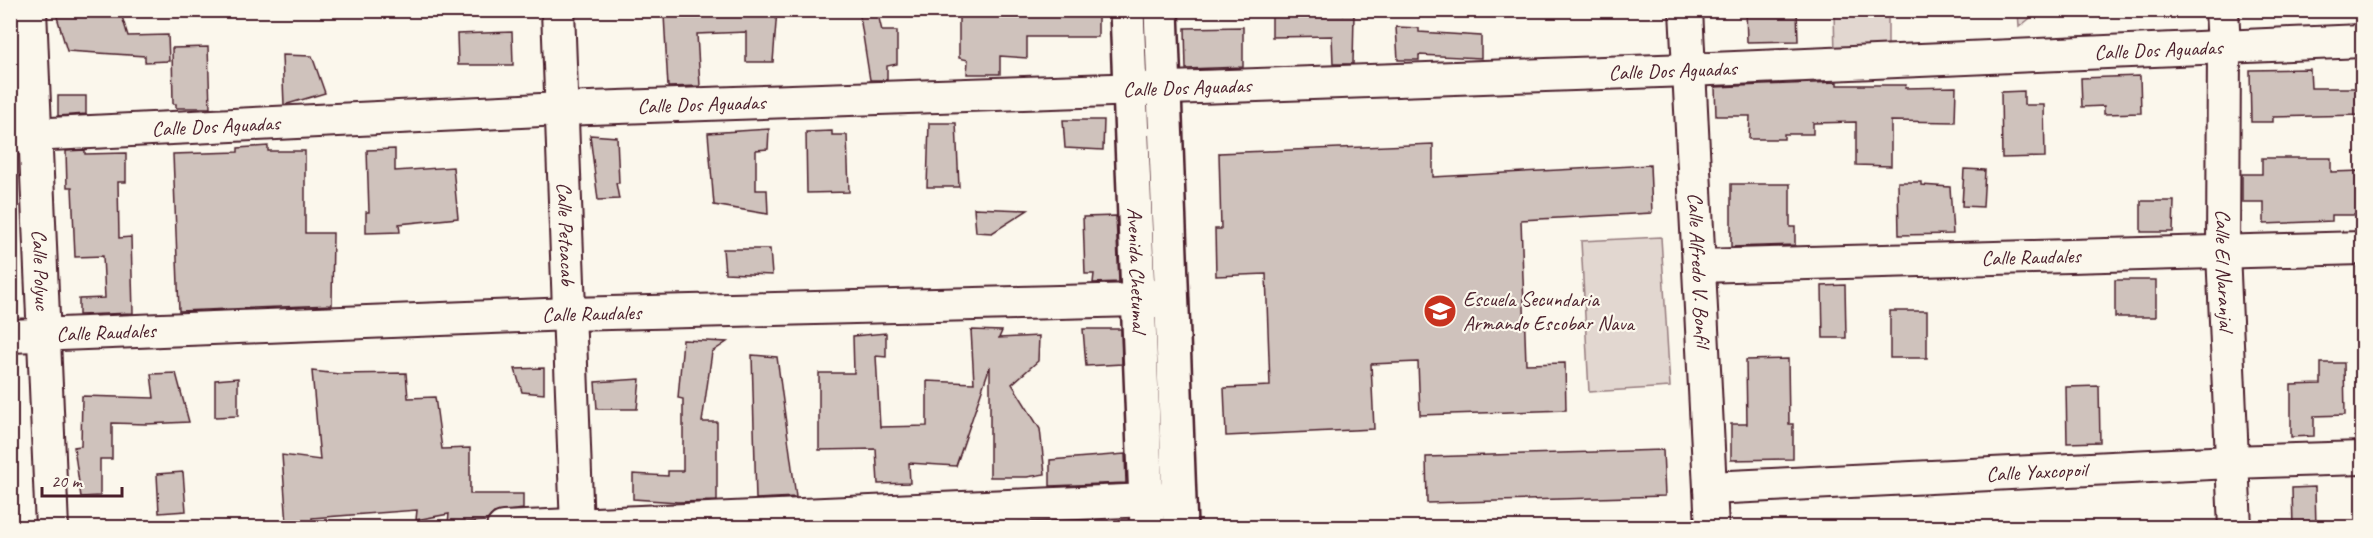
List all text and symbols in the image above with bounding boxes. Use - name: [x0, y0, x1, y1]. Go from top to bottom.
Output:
- street label: Calle Dos Aguadas: [2094, 34, 2225, 66]
- street label: Calle Dos Aguadas: [1608, 55, 1739, 86]
- street label: Calle Dos Aguadas: [1122, 72, 1253, 103]
- street label: Calle Dos Aguadas: [637, 89, 768, 119]
- street label: Calle Dos Aguadas: [151, 110, 282, 142]
- street label: Calle Petcacab: [551, 182, 581, 288]
- street label: Calle Alfredo V. Bonfil: [1682, 192, 1716, 351]
- street label: Avenida Chetumal: [1122, 207, 1153, 336]
- street label: Calle El Naranjal: [2210, 209, 2240, 335]
- street label: Calle Polyuc: [26, 229, 56, 312]
- street label: Calle Raudales: [1981, 243, 2083, 271]
- place label: Escuela Secundaria Armando Escobar Nava: [1463, 286, 1636, 336]
- school or university icon: Escuela Secundaria Armando Escobar Nava: [1422, 293, 1458, 329]
- street label: Calle Raudales: [541, 299, 643, 328]
- street label: Calle Raudales: [56, 317, 158, 347]
- street label: Calle Yaxcopoil: [1985, 456, 2091, 487]
- scale bar: [42, 460, 122, 498]
- text: 20 m: [51, 470, 84, 492]

